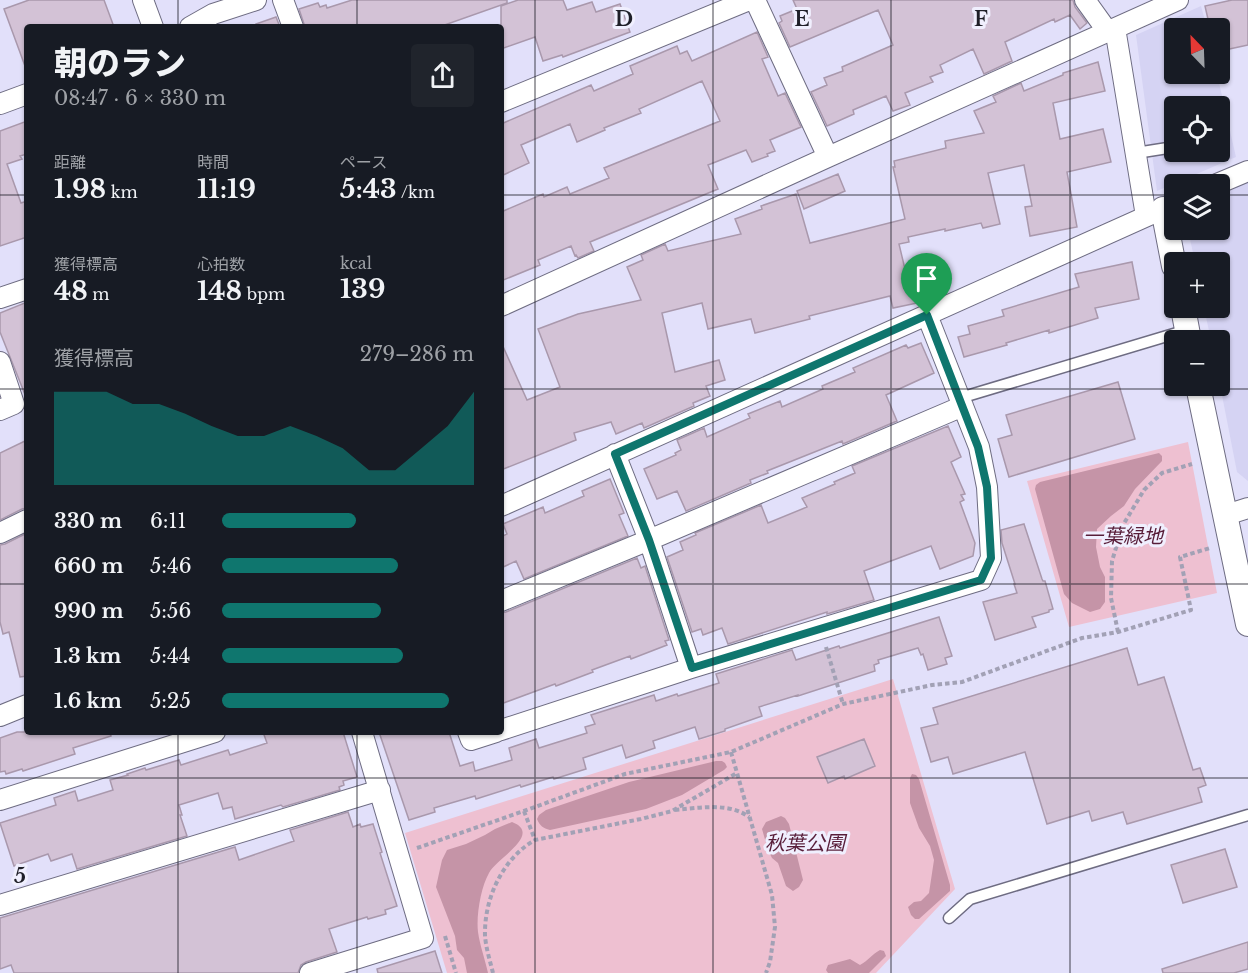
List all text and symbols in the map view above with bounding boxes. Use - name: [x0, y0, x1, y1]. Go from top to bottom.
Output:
- text: D: [615, 7, 633, 31]
- text: E: [794, 7, 810, 31]
- text: F: [974, 7, 988, 31]
- north arrow: [1164, 18, 1230, 84]
- map controls: [1164, 18, 1230, 396]
- text: 朝のラン: [54, 43, 186, 84]
- button: share: [411, 44, 474, 107]
- text: 08:47 · 6 × 330 m: [54, 86, 226, 110]
- button: locate: [1164, 96, 1230, 162]
- text: 距離: [54, 152, 86, 172]
- text: 時間: [197, 152, 229, 172]
- text: ペース: [340, 152, 387, 172]
- text: 1.98: [54, 173, 106, 205]
- text: 11:19: [197, 173, 256, 205]
- text: 5:43: [340, 173, 397, 205]
- button: layers: [1164, 174, 1230, 240]
- text: km: [106, 182, 138, 202]
- text: /km: [397, 182, 435, 202]
- button: +: [1164, 252, 1230, 318]
- text: kcal: [340, 253, 372, 273]
- pin: [901, 253, 952, 315]
- text: 獲得標高: [54, 254, 118, 274]
- text: 心拍数: [197, 254, 245, 274]
- icon: arrive: [910, 262, 943, 295]
- text: 139: [340, 273, 385, 305]
- text: 48: [54, 275, 88, 307]
- text: 148: [197, 275, 242, 307]
- text: m: [88, 284, 110, 304]
- text: bpm: [242, 284, 285, 304]
- button: −: [1164, 330, 1230, 396]
- text: 279–286 m: [360, 342, 474, 366]
- text: 獲得標高: [54, 346, 134, 370]
- text: 330 m: [54, 509, 122, 533]
- text: 6:11: [150, 509, 186, 533]
- park label: 一葉緑地: [1083, 524, 1165, 548]
- text: 660 m: [54, 554, 124, 578]
- text: 5:46: [150, 554, 192, 578]
- text: 990 m: [54, 599, 124, 623]
- text: 5:56: [150, 599, 191, 623]
- text: 1.3 km: [54, 644, 121, 668]
- text: 5:44: [150, 644, 190, 668]
- text: 1.6 km: [54, 689, 122, 713]
- text: 5:25: [150, 689, 191, 713]
- park label: 秋葉公園: [765, 831, 848, 855]
- text: 5: [14, 864, 26, 888]

